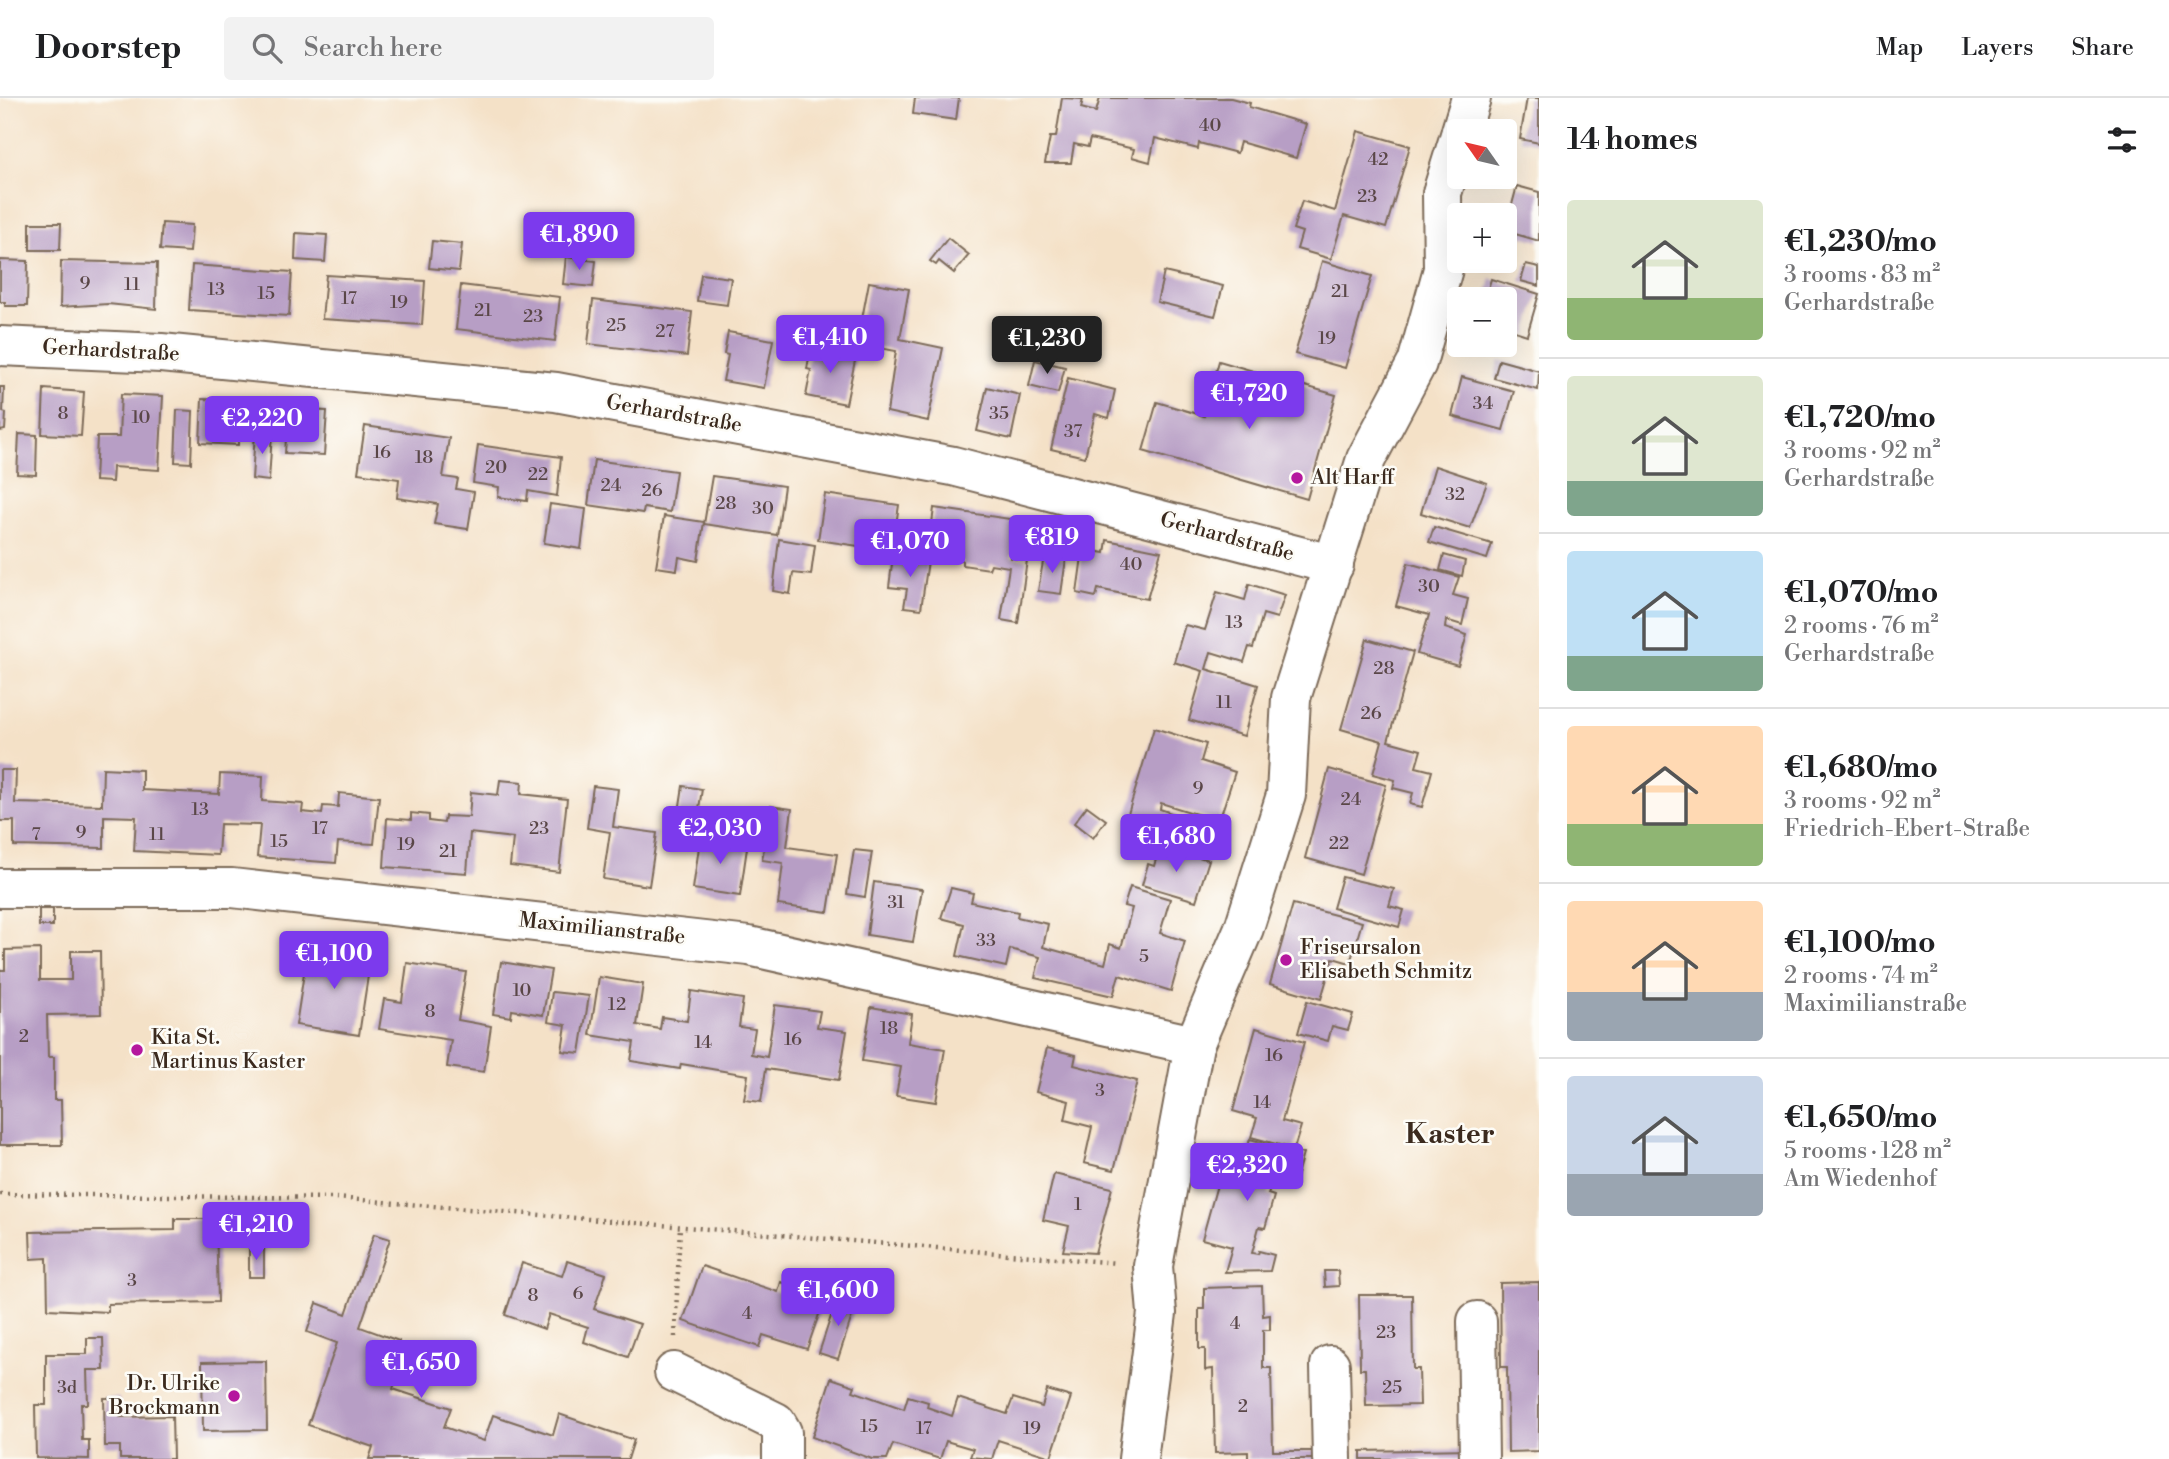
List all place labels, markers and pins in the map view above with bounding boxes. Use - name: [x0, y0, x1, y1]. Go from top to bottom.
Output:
- pin: €1,890: [522, 212, 636, 272]
- pin: €1,410: [773, 316, 887, 375]
- pin: €1,230: [990, 316, 1104, 376]
- pin: €1,720: [1192, 372, 1306, 431]
- pin: €2,220: [205, 396, 319, 456]
- place label: Alt Harff: [1310, 465, 1395, 491]
- marker: Alt Harff: [1289, 470, 1305, 486]
- pin: €819: [1011, 516, 1093, 575]
- pin: €1,070: [853, 519, 967, 579]
- pin: €2,030: [663, 806, 777, 866]
- pin: €1,680: [1119, 814, 1233, 874]
- pin: €1,100: [277, 932, 391, 991]
- place label: Friseursalon Elisabeth Schmitz: [1300, 935, 1472, 985]
- marker: Friseursalon Elisabeth Schmitz: [1278, 952, 1294, 968]
- place label: Kita St. Martinus Kaster: [151, 1025, 305, 1075]
- marker: Kita St. Martinus Kaster: [129, 1042, 145, 1058]
- pin: €2,320: [1190, 1144, 1304, 1203]
- pin: €1,210: [199, 1202, 313, 1262]
- pin: €1,600: [781, 1268, 895, 1328]
- pin: €1,650: [364, 1340, 478, 1400]
- place label: Dr. Ulrike Brockmann: [108, 1371, 220, 1421]
- marker: Dr. Ulrike Brockmann: [226, 1388, 242, 1404]

